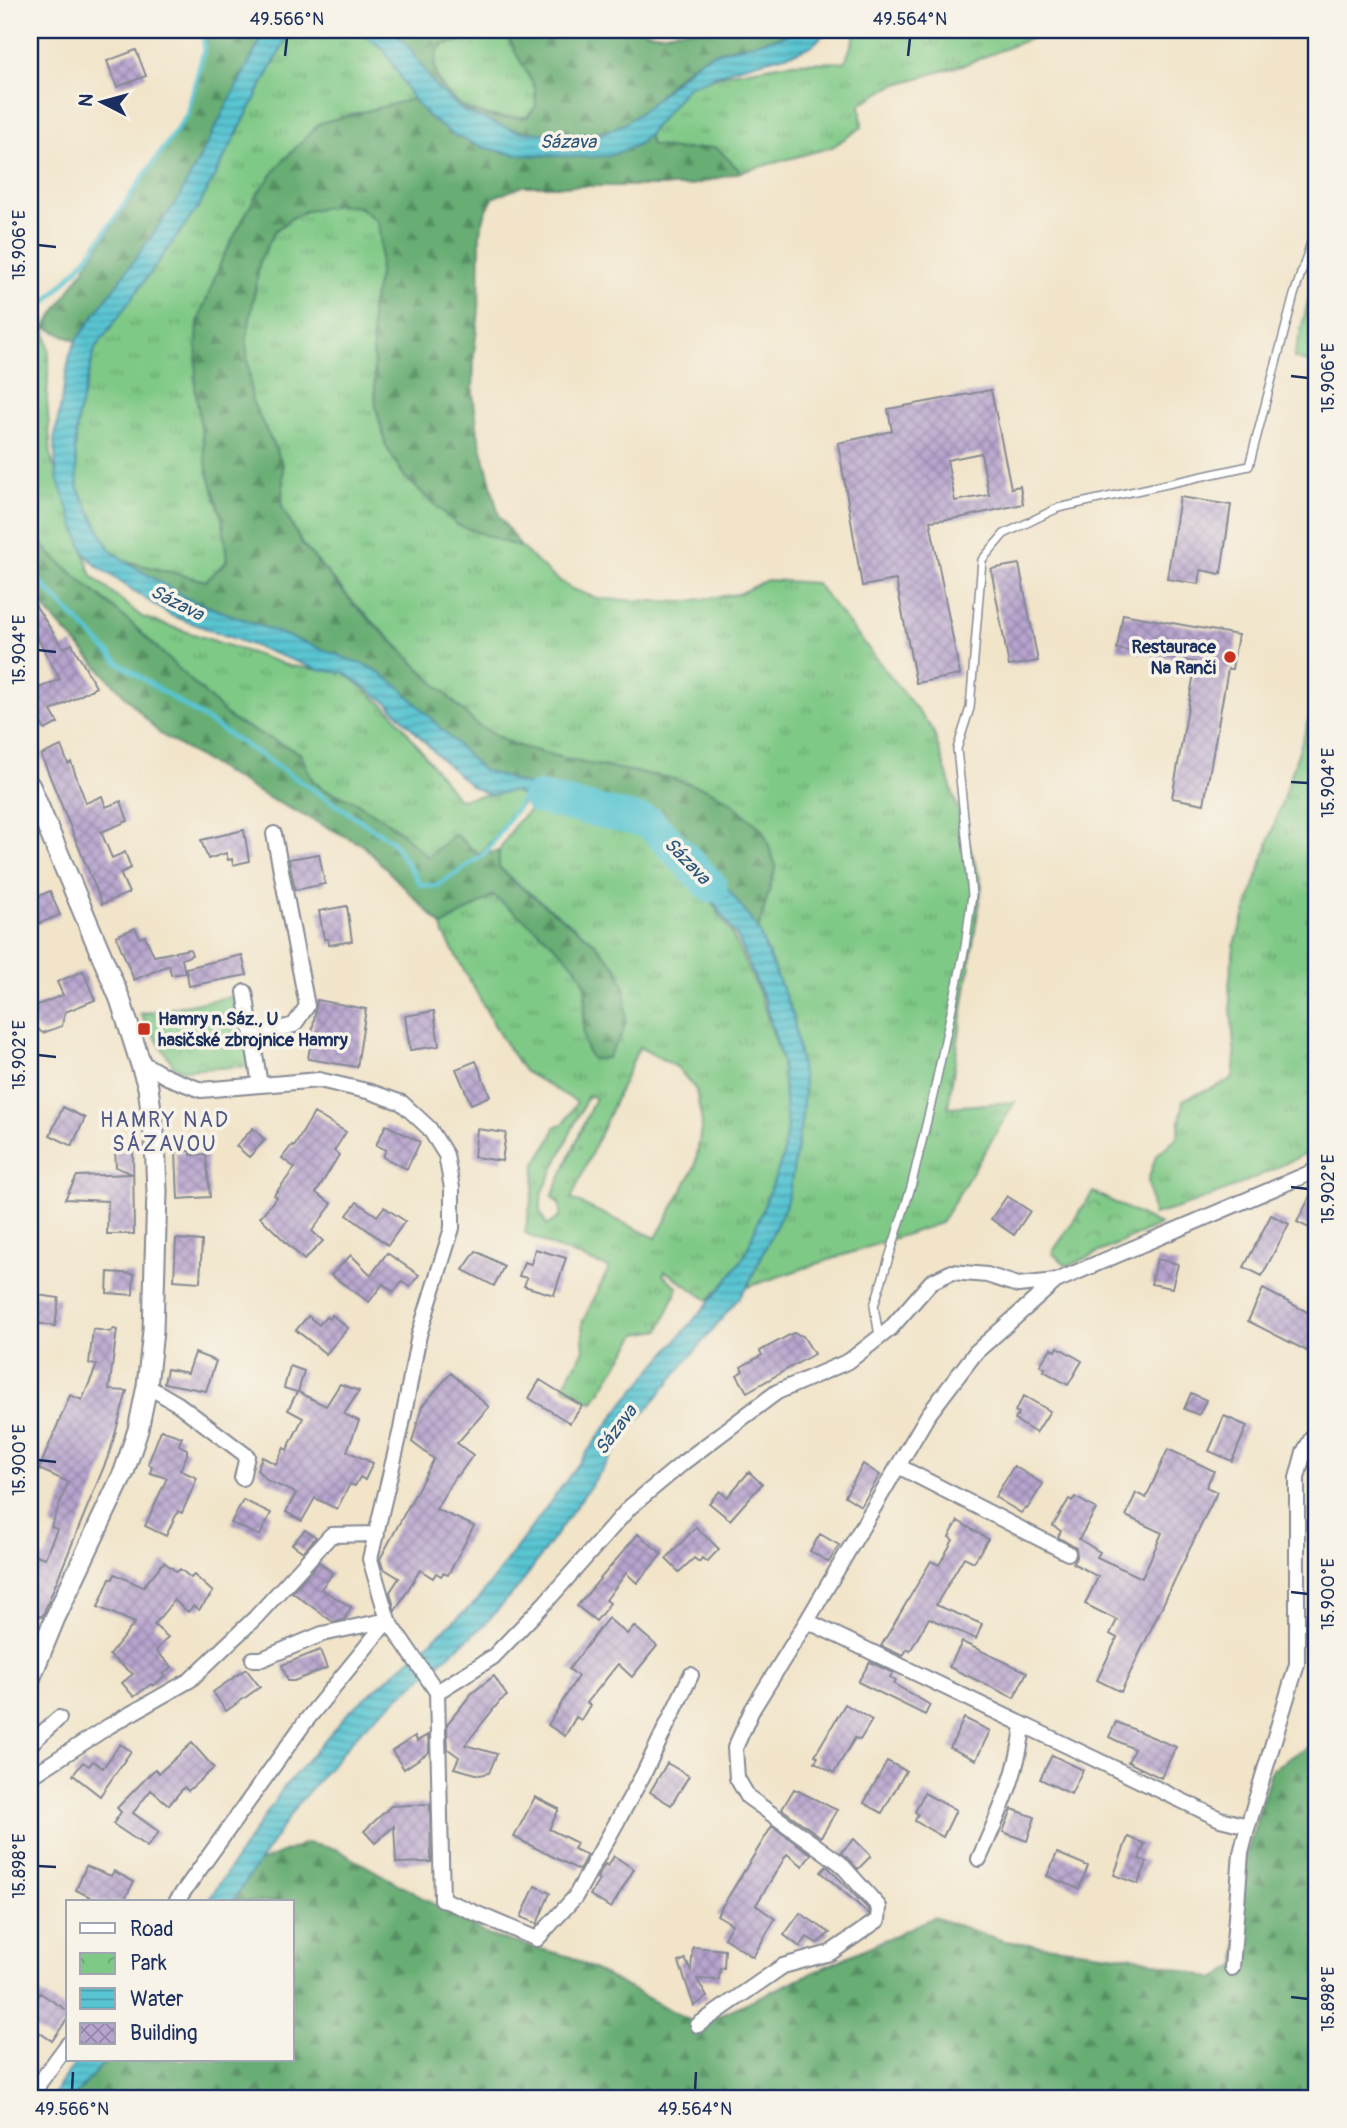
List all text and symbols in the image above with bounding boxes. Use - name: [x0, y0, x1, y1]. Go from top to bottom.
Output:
- text: 49.566°N: [250, 8, 324, 31]
- text: 49.564°N: [873, 8, 947, 31]
- north arrow: [66, 66, 136, 136]
- text: N: [73, 93, 99, 108]
- water label: Sázava: [540, 130, 597, 154]
- text: 15.906°E: [8, 210, 31, 280]
- text: 15.906°E: [1317, 343, 1340, 413]
- water label: Sázava: [147, 580, 208, 627]
- text: 15.904°E: [8, 615, 31, 685]
- place label: Restaurace Na Ranči: [1132, 636, 1217, 680]
- marker: Restaurace Na Ranči: [1222, 649, 1238, 665]
- text: 15.904°E: [1317, 748, 1340, 818]
- water label: Sázava: [659, 832, 716, 890]
- place label: Hamry n.Sáz., U hasičské zbrojnice Hamry: [158, 1008, 348, 1052]
- text: 15.902°E: [8, 1020, 31, 1090]
- marker: Hamry n.Sáz., U hasičské zbrojnice Hamry: [136, 1021, 152, 1037]
- district label: HAMRY NAD SÁZAVOU: [100, 1107, 230, 1158]
- text: 15.902°E: [1317, 1154, 1340, 1224]
- water label: Sázava: [590, 1399, 643, 1460]
- text: 15.900°E: [8, 1424, 31, 1496]
- text: 15.900°E: [1317, 1558, 1340, 1630]
- text: 15.898°E: [8, 1833, 31, 1899]
- legend: [66, 1900, 294, 2062]
- text: Road: [130, 1916, 174, 1943]
- text: Park: [130, 1950, 167, 1977]
- text: 15.898°E: [1317, 1966, 1340, 2032]
- text: Water: [130, 1986, 184, 2013]
- text: Building: [130, 2020, 197, 2047]
- text: 49.566°N: [35, 2098, 109, 2121]
- text: 49.564°N: [658, 2098, 732, 2121]

